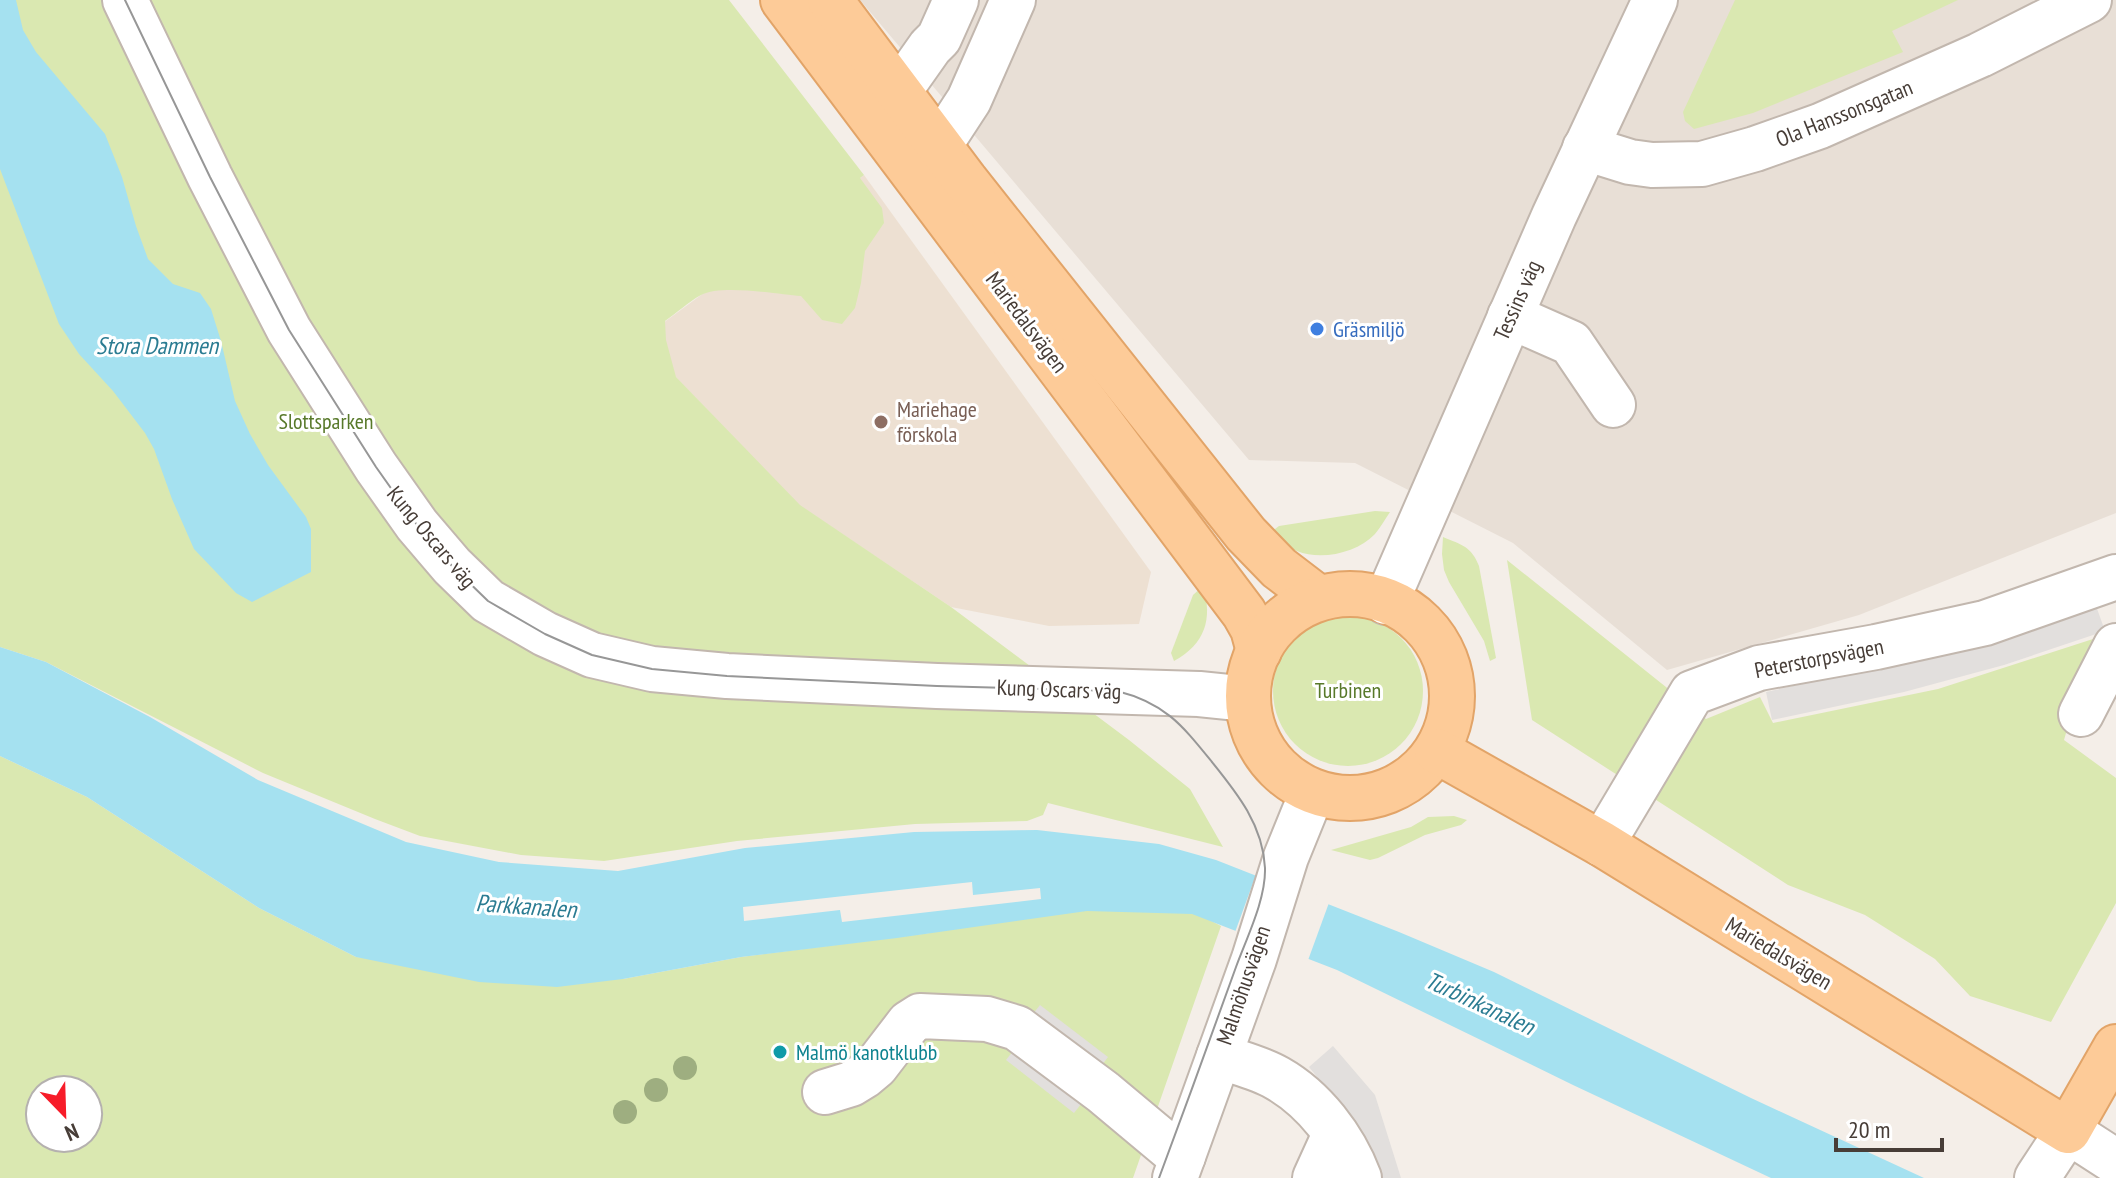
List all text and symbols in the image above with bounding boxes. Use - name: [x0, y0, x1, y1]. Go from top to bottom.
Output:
- street label: Ola Hanssonsgatan: [1771, 73, 1917, 153]
- street label: Tessins väg: [1487, 256, 1547, 344]
- street label: Mariedalsvägen: [980, 266, 1074, 378]
- place label: Gräsmiljö: [1333, 315, 1405, 343]
- marker: Gräsmiljö: [1308, 320, 1326, 338]
- water label: Stora Dammen: [96, 330, 220, 361]
- place label: Mariehage förskola: [897, 395, 977, 448]
- park label: Slottsparken: [278, 407, 374, 435]
- marker: Mariehage förskola: [872, 413, 890, 431]
- street label: Kung Oscars väg: [381, 480, 483, 594]
- street label: Peterstorpsvägen: [1752, 632, 1886, 684]
- street label: Kung Oscars väg: [996, 673, 1122, 705]
- park label: Turbinen: [1315, 676, 1381, 704]
- water label: Parkkanalen: [475, 887, 579, 925]
- street label: Mariedalsvägen: [1721, 910, 1837, 996]
- street label: Malmöhusvägen: [1210, 922, 1276, 1048]
- water label: Turbinkanalen: [1420, 964, 1541, 1042]
- place label: Malmö kanotklubb: [796, 1038, 937, 1066]
- marker: Malmö kanotklubb: [771, 1043, 789, 1061]
- north arrow: [24, 1074, 104, 1154]
- scale bar: [1836, 1102, 1942, 1152]
- text: 20 m: [1848, 1114, 1890, 1145]
- text: N: [61, 1117, 83, 1148]

